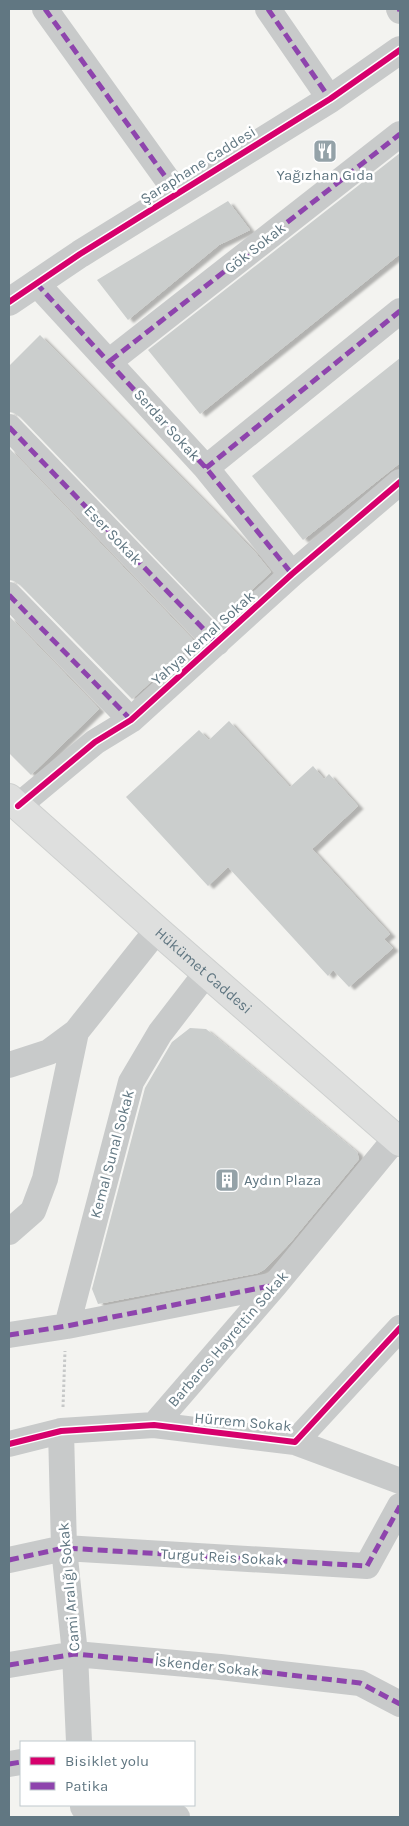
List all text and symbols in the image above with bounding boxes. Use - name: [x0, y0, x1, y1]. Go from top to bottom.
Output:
- street label: Şaraphane Caddesi: [137, 122, 259, 208]
- restaurant icon: Yağızhan Gıda: [312, 138, 338, 164]
- place label: Yağızhan Gıda: [277, 166, 373, 184]
- street label: Gök Sokak: [221, 219, 289, 277]
- street label: Serdar Sokak: [130, 385, 204, 465]
- street label: Eser Sokak: [80, 502, 146, 568]
- street label: Yahya Kemal Sokak: [148, 587, 258, 689]
- street label: Hükümet Caddesi: [151, 923, 256, 1018]
- street label: Kemal Sunal Sokak: [86, 1088, 138, 1220]
- building icon: Aydın Plaza: [214, 1167, 240, 1193]
- place label: Aydın Plaza: [244, 1171, 321, 1189]
- street label: Barbaros Hayrettin Sokak: [164, 1267, 292, 1411]
- street label: Hürrem Sokak: [194, 1409, 292, 1435]
- street label: Cami Aralığı Sokak: [54, 1522, 84, 1652]
- street label: Turgut Reis Sokak: [160, 1545, 284, 1569]
- street label: İskender Sokak: [154, 1652, 260, 1680]
- legend: [20, 1741, 195, 1806]
- text: Bisiklet yolu: [65, 1752, 149, 1770]
- text: Patika: [65, 1777, 108, 1795]

